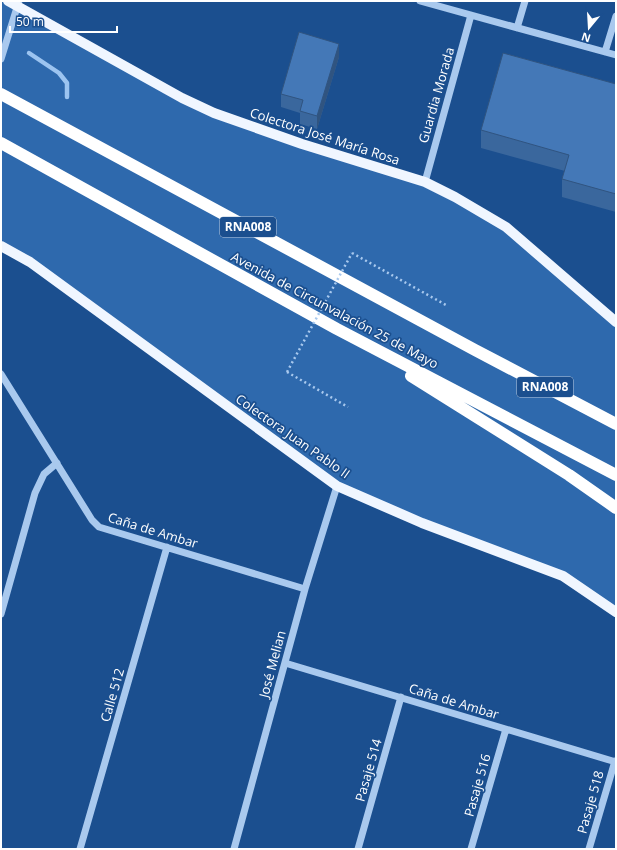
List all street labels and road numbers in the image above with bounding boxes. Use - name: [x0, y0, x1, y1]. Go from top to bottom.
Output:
- street label: Guardia Morada: [414, 45, 458, 145]
- street label: Colectora José María Rosa: [248, 103, 402, 169]
- road number: RNA008: [220, 217, 276, 237]
- street label: Avenida de Circunvalación 25 de Mayo: [228, 247, 442, 373]
- road number: RNA008: [517, 377, 573, 397]
- street label: Colectora Juan Pablo II: [232, 390, 354, 482]
- street label: Caña de Ambar: [106, 508, 201, 552]
- street label: José Melian: [254, 628, 290, 702]
- street label: Calle 512: [96, 666, 128, 724]
- street label: Caña de Ambar: [407, 679, 502, 723]
- street label: Pasaje 514: [350, 736, 386, 804]
- street label: Pasaje 516: [459, 751, 495, 819]
- street label: Pasaje 518: [572, 768, 608, 836]

